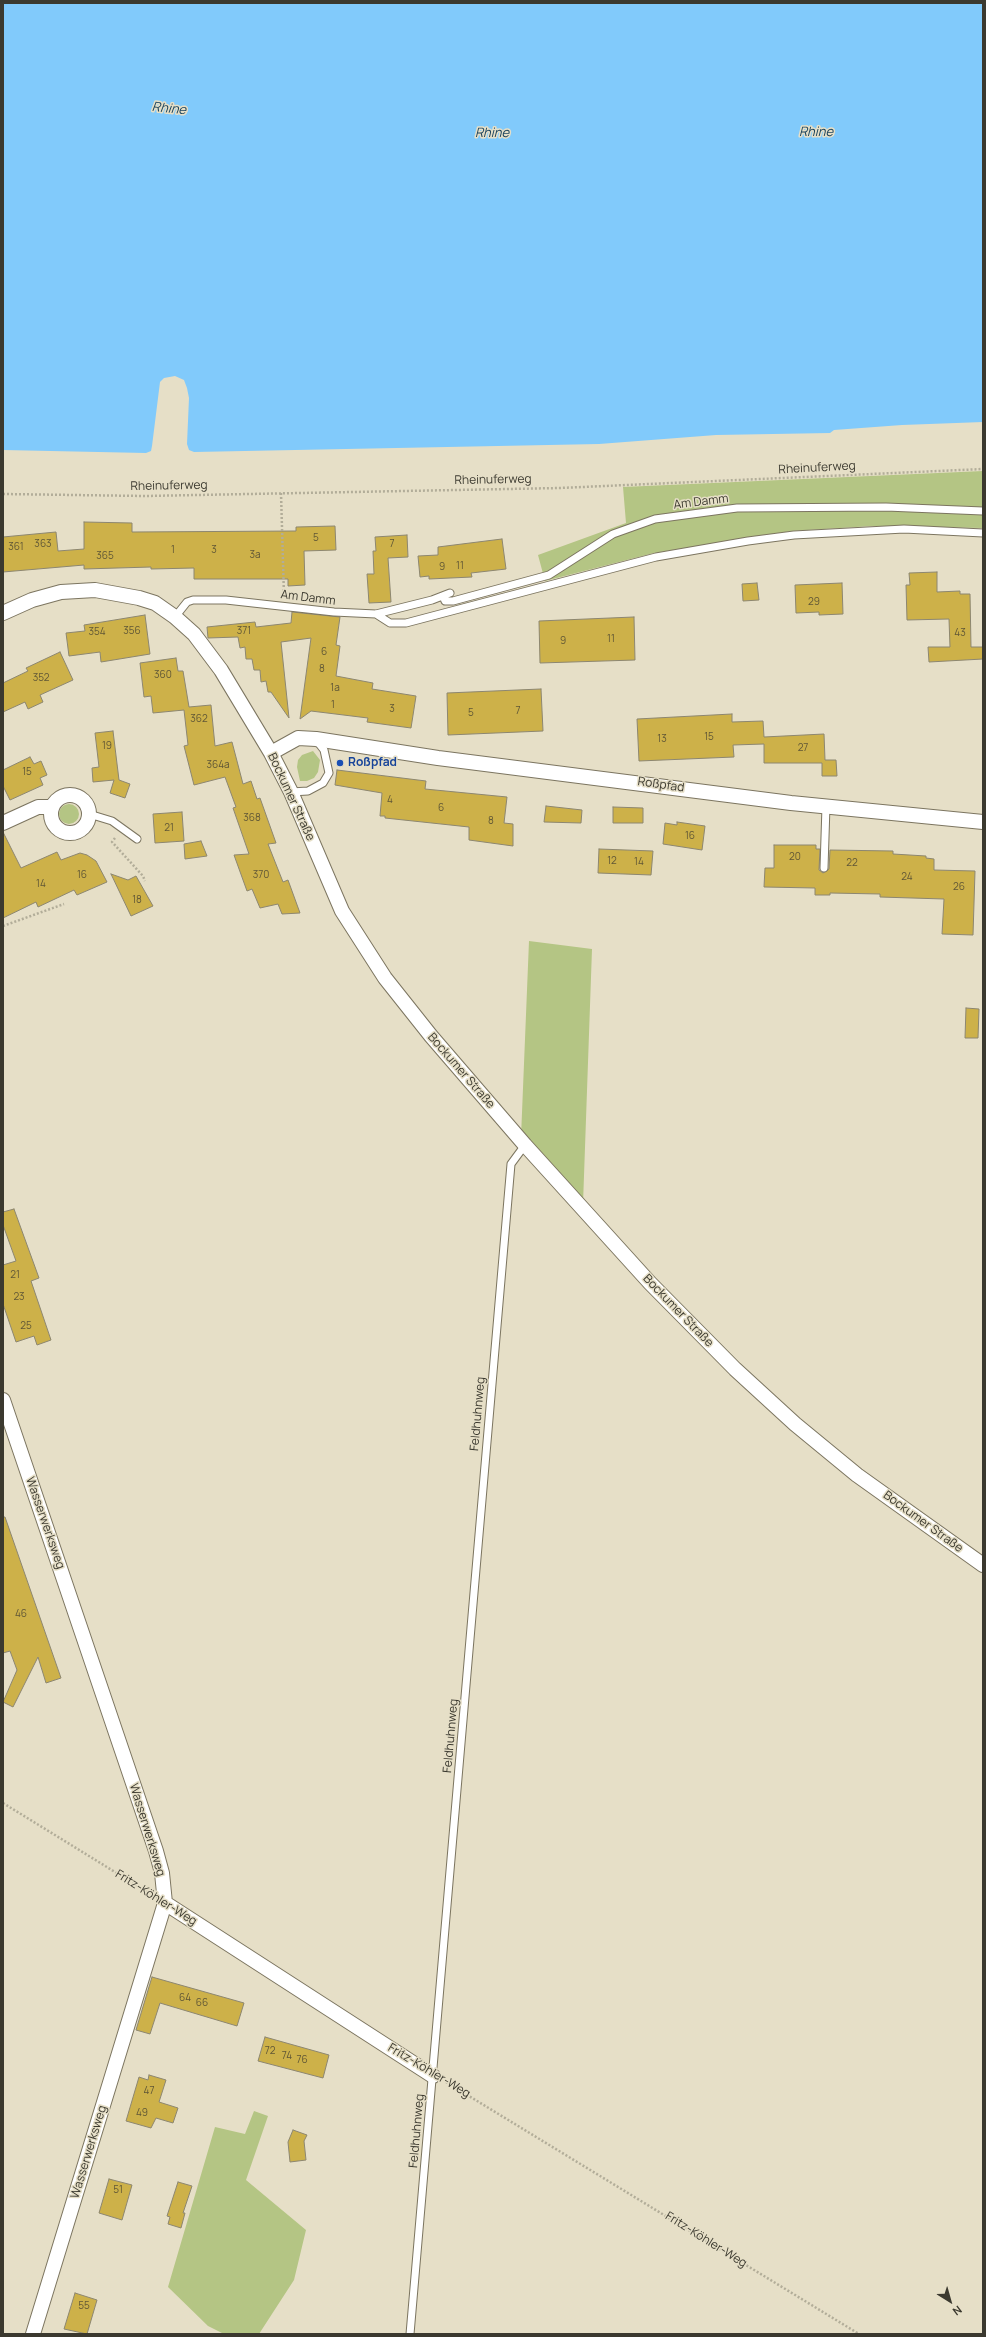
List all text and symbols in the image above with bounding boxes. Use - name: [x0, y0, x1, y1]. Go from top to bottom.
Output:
- water label: Rhine: [151, 99, 187, 119]
- water label: Rhine: [799, 124, 833, 140]
- water label: Rhine: [475, 125, 509, 141]
- street label: Rheinuferweg: [778, 459, 856, 477]
- street label: Rheinuferweg: [454, 472, 532, 488]
- street label: Rheinuferweg: [130, 478, 208, 494]
- street label: Am Damm: [673, 491, 729, 513]
- house number: 5: [313, 532, 319, 544]
- house number: 363: [34, 538, 52, 550]
- house number: 7: [389, 538, 395, 550]
- house number: 361: [8, 541, 24, 553]
- house number: 1: [171, 544, 175, 556]
- house number: 3: [211, 544, 217, 556]
- house number: 3a: [249, 549, 261, 561]
- house number: 365: [96, 550, 114, 562]
- house number: 11: [456, 560, 464, 572]
- house number: 9: [439, 561, 445, 573]
- street label: Am Damm: [280, 587, 336, 609]
- house number: 29: [808, 596, 820, 608]
- house number: 356: [123, 625, 141, 637]
- house number: 371: [237, 625, 251, 637]
- house number: 354: [88, 626, 106, 638]
- house number: 43: [954, 627, 966, 639]
- house number: 11: [607, 633, 615, 645]
- house number: 9: [560, 635, 566, 647]
- house number: 6: [321, 646, 327, 658]
- house number: 8: [319, 663, 325, 675]
- house number: 360: [154, 669, 172, 681]
- house number: 352: [33, 672, 49, 684]
- house number: 1a: [330, 682, 340, 694]
- house number: 1: [331, 699, 335, 711]
- house number: 3: [389, 703, 395, 715]
- house number: 7: [515, 705, 521, 717]
- house number: 5: [468, 707, 474, 719]
- house number: 362: [190, 713, 208, 725]
- house number: 15: [704, 731, 714, 743]
- house number: 13: [657, 733, 667, 745]
- house number: 19: [102, 740, 112, 752]
- house number: 27: [798, 742, 808, 754]
- street label: Bockumer Straße: [264, 751, 318, 843]
- place label: Roßpfad: [348, 756, 397, 770]
- marker: Roßpfad: [335, 758, 345, 768]
- house number: 364a: [206, 759, 230, 771]
- house number: 15: [22, 766, 32, 778]
- street label: Roßpfad: [637, 775, 685, 795]
- house number: 4: [387, 794, 393, 806]
- house number: 6: [438, 802, 444, 814]
- house number: 368: [243, 812, 261, 824]
- house number: 8: [488, 815, 494, 827]
- house number: 21: [164, 822, 174, 834]
- house number: 16: [685, 830, 695, 842]
- house number: 20: [789, 851, 801, 863]
- house number: 12: [607, 855, 617, 867]
- house number: 14: [634, 856, 644, 868]
- house number: 22: [846, 857, 858, 869]
- house number: 16: [77, 869, 87, 881]
- house number: 370: [253, 869, 269, 881]
- house number: 24: [901, 871, 913, 883]
- house number: 14: [36, 878, 46, 890]
- house number: 26: [953, 881, 965, 893]
- house number: 18: [132, 894, 142, 906]
- street label: Bockumer Straße: [424, 1030, 498, 1112]
- house number: 21: [10, 1269, 20, 1281]
- street label: Bockumer Straße: [640, 1272, 716, 1350]
- house number: 23: [13, 1291, 25, 1303]
- house number: 25: [20, 1320, 32, 1332]
- street label: Feldhuhnweg: [468, 1376, 488, 1452]
- street label: Wasserwerksweg: [22, 1475, 68, 1571]
- street label: Bockumer Straße: [880, 1488, 966, 1556]
- house number: 46: [15, 1608, 27, 1620]
- street label: Feldhuhnweg: [441, 1698, 461, 1774]
- street label: Wasserwerksweg: [126, 1782, 168, 1878]
- street label: Fritz-Köhler-Weg: [113, 1867, 199, 1929]
- house number: 64: [179, 1992, 191, 2004]
- house number: 66: [196, 1997, 208, 2009]
- street label: Fritz-Köhler-Weg: [385, 2041, 473, 2101]
- house number: 72: [265, 2045, 275, 2057]
- house number: 74: [282, 2050, 292, 2062]
- house number: 76: [296, 2054, 308, 2066]
- house number: 47: [144, 2085, 154, 2097]
- street label: Feldhuhnweg: [407, 2093, 427, 2169]
- street label: Wasserwerksweg: [68, 2104, 110, 2200]
- house number: 49: [136, 2107, 148, 2119]
- house number: 51: [113, 2184, 123, 2196]
- street label: Fritz-Köhler-Weg: [663, 2209, 749, 2271]
- north arrow: [930, 2281, 970, 2321]
- house number: 55: [78, 2300, 90, 2312]
- text: N: [950, 2303, 965, 2319]

